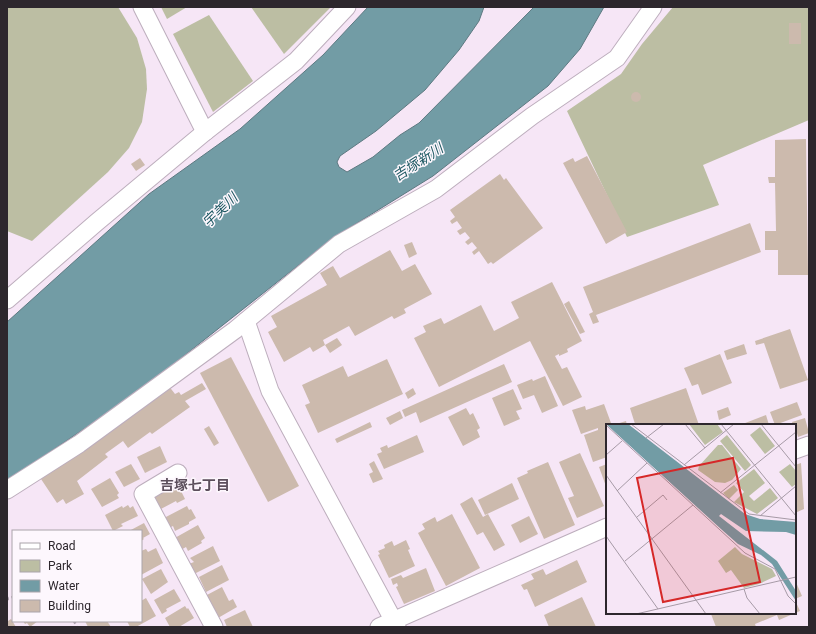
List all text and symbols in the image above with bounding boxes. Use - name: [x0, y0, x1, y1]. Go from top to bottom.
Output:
- water label: 吉塚新川: [390, 139, 448, 184]
- water label: 宇美川: [199, 188, 242, 230]
- inset map: [606, 424, 796, 614]
- district label: 吉塚七丁目: [160, 477, 230, 493]
- legend: [12, 530, 142, 622]
- text: Road: [48, 539, 76, 553]
- text: Park: [48, 559, 73, 573]
- text: Water: [48, 579, 79, 593]
- text: Building: [48, 599, 91, 613]

